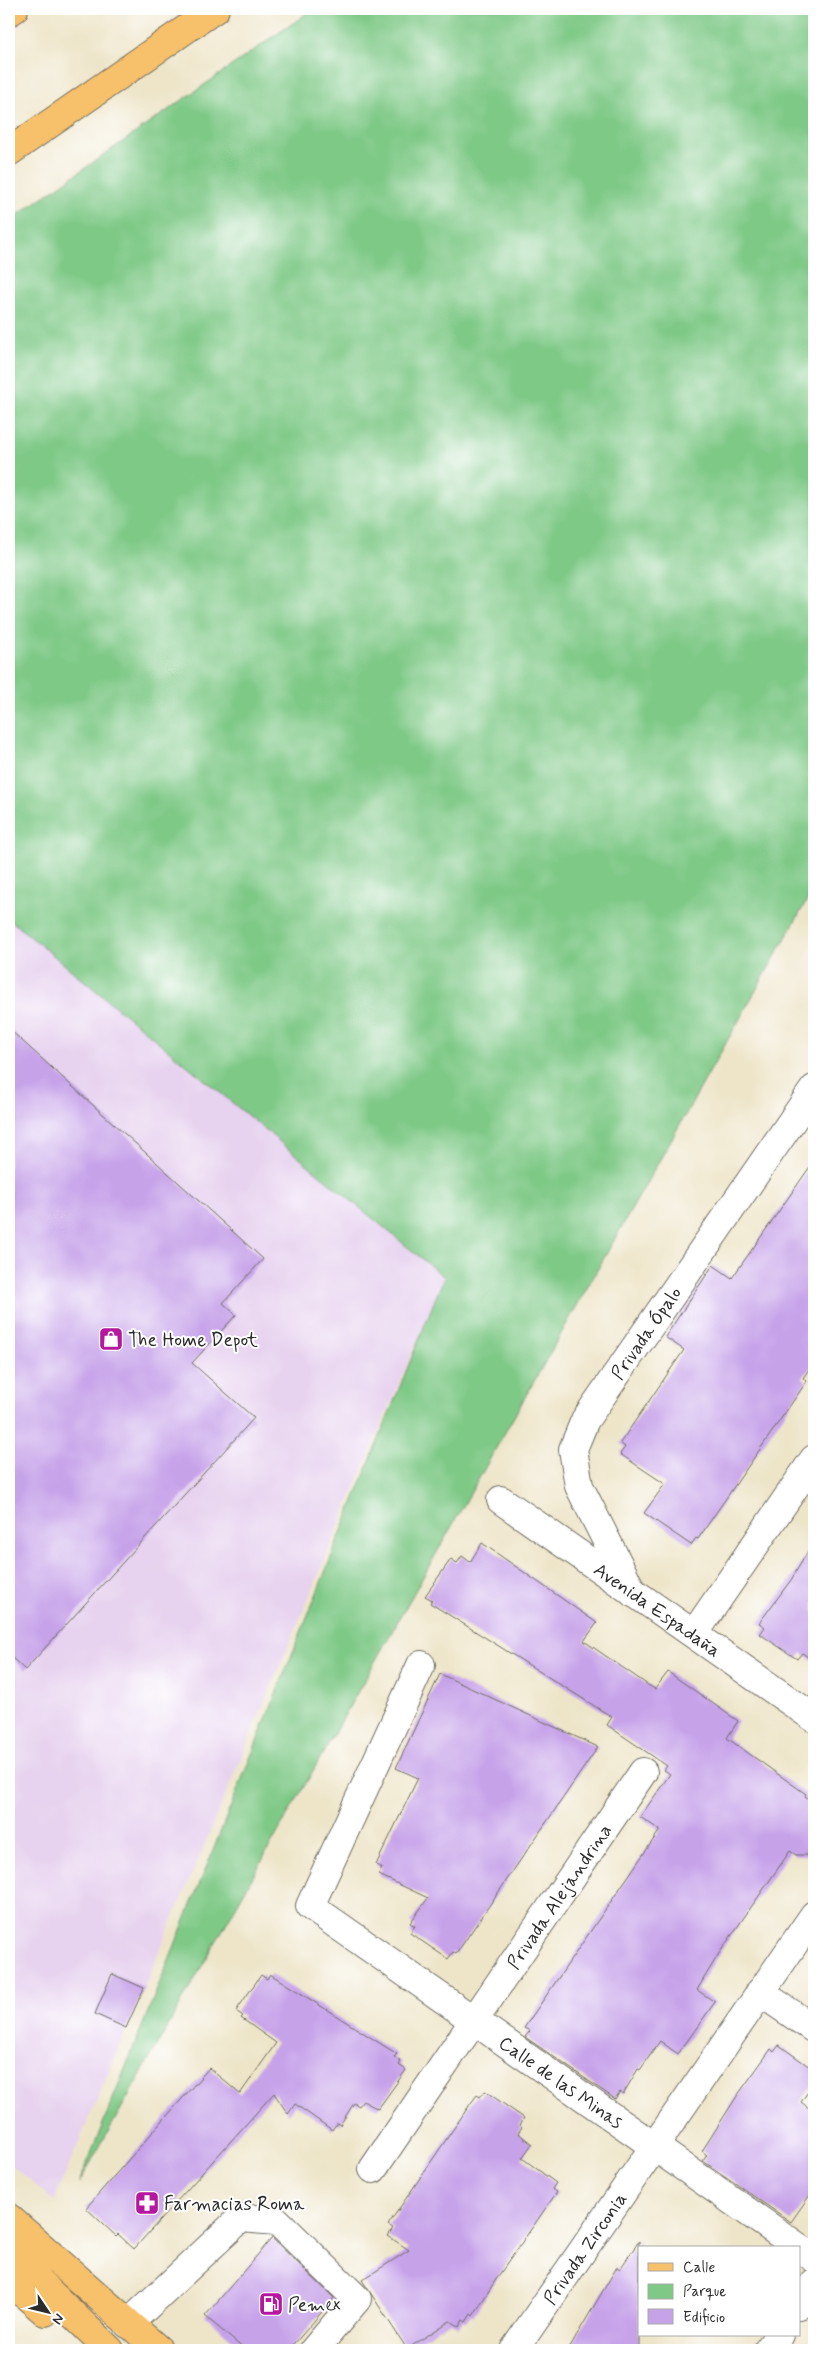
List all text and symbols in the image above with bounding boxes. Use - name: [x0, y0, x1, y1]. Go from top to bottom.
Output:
- street label: Privada Ópalo: [606, 1282, 688, 1385]
- shop icon: The Home Depot: [98, 1326, 124, 1352]
- place label: The Home Depot: [128, 1328, 258, 1353]
- street label: Avenida Espadaña: [589, 1557, 725, 1663]
- street label: Privada Alejandrina: [502, 1819, 618, 1975]
- street label: Calle de las Minas: [494, 2031, 628, 2135]
- street label: Privada Zirconia: [538, 2188, 633, 2310]
- pharmacy icon: Farmacias Roma: [134, 2190, 160, 2216]
- place label: Farmacias Roma: [164, 2192, 305, 2217]
- legend: [638, 2246, 800, 2336]
- text: Calle: [683, 2258, 715, 2278]
- text: Parque: [683, 2282, 726, 2302]
- north arrow: [22, 2286, 72, 2336]
- fuel station icon: Pemex: [258, 2291, 284, 2317]
- place label: Pemex: [288, 2293, 341, 2318]
- text: Edificio: [683, 2308, 725, 2328]
- text: N: [48, 2310, 68, 2328]

